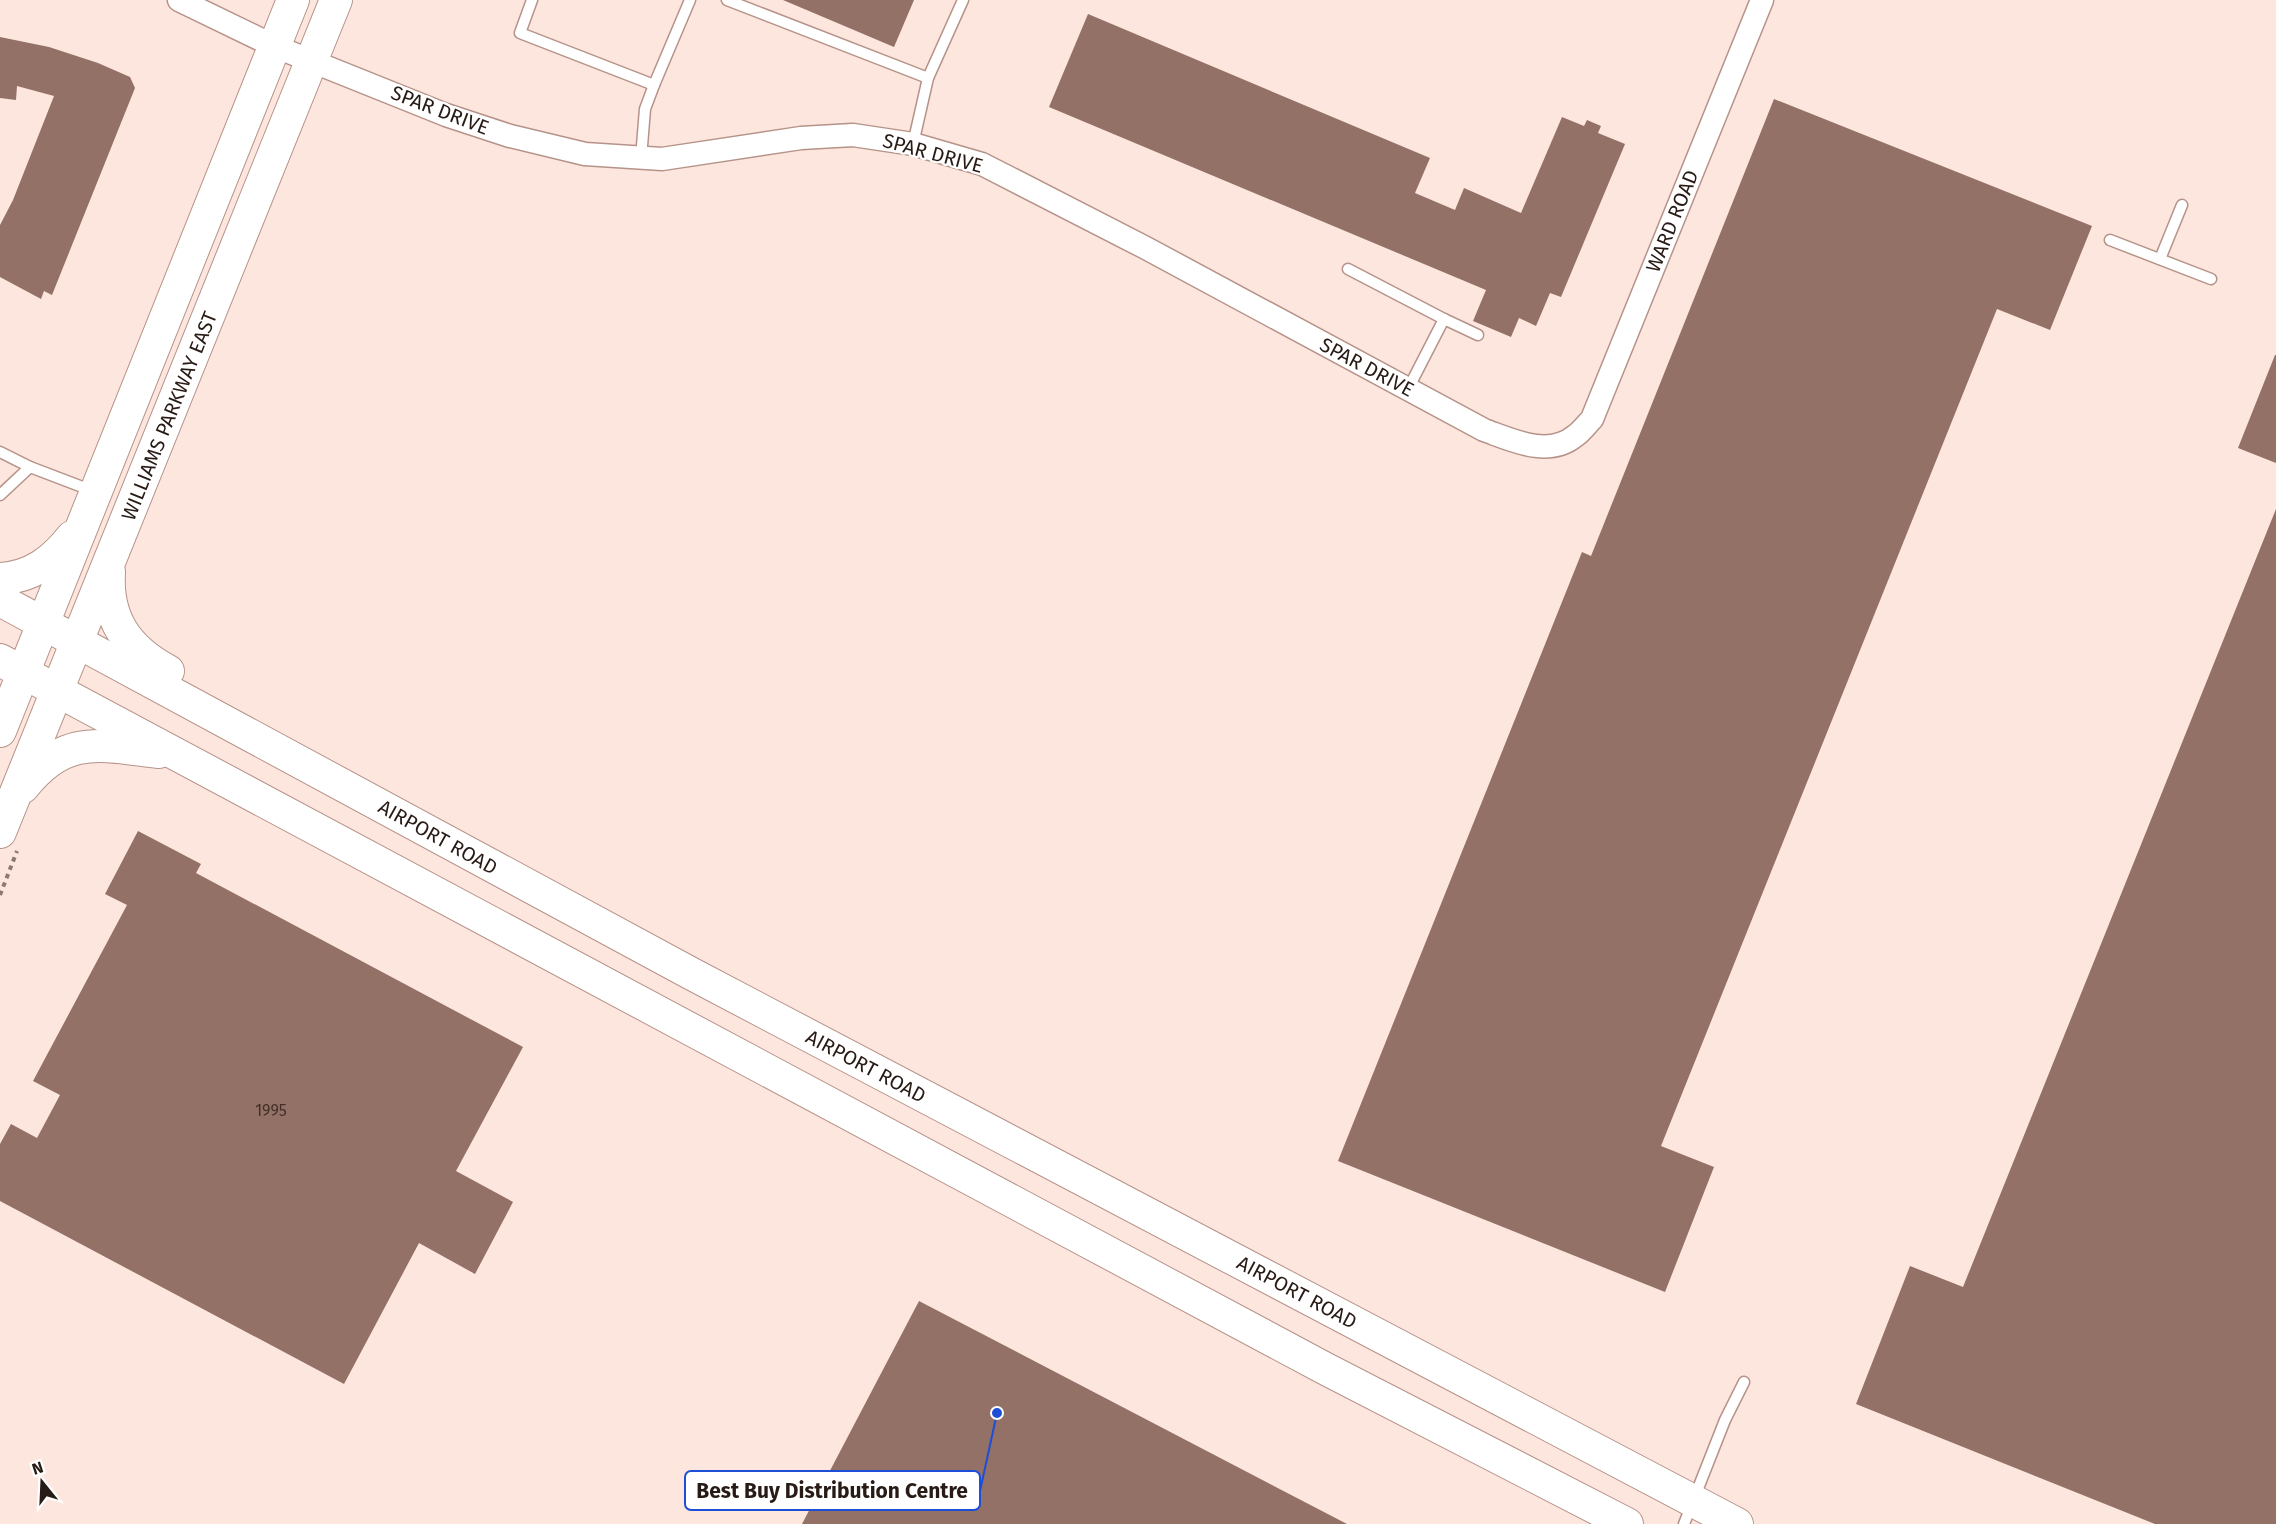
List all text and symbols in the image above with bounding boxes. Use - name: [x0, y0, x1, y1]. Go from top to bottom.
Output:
- street label: SPAR DRIVE: [388, 80, 492, 140]
- street label: SPAR DRIVE: [880, 128, 986, 178]
- street label: WARD ROAD: [1641, 166, 1703, 276]
- street label: WILLIAMS PARKWAY EAST: [116, 307, 222, 524]
- street label: SPAR DRIVE: [1316, 332, 1418, 402]
- street label: AIRPORT ROAD: [374, 794, 502, 880]
- street label: AIRPORT ROAD: [802, 1024, 930, 1108]
- house number: 1995: [255, 1101, 287, 1120]
- street label: AIRPORT ROAD: [1233, 1250, 1361, 1334]
- north arrow: [12, 1452, 72, 1512]
- text: N: [30, 1458, 45, 1479]
- callout: Best Buy Distribution Centre: [685, 1471, 980, 1510]
- text: Best Buy Distribution Centre: [696, 1478, 968, 1504]

